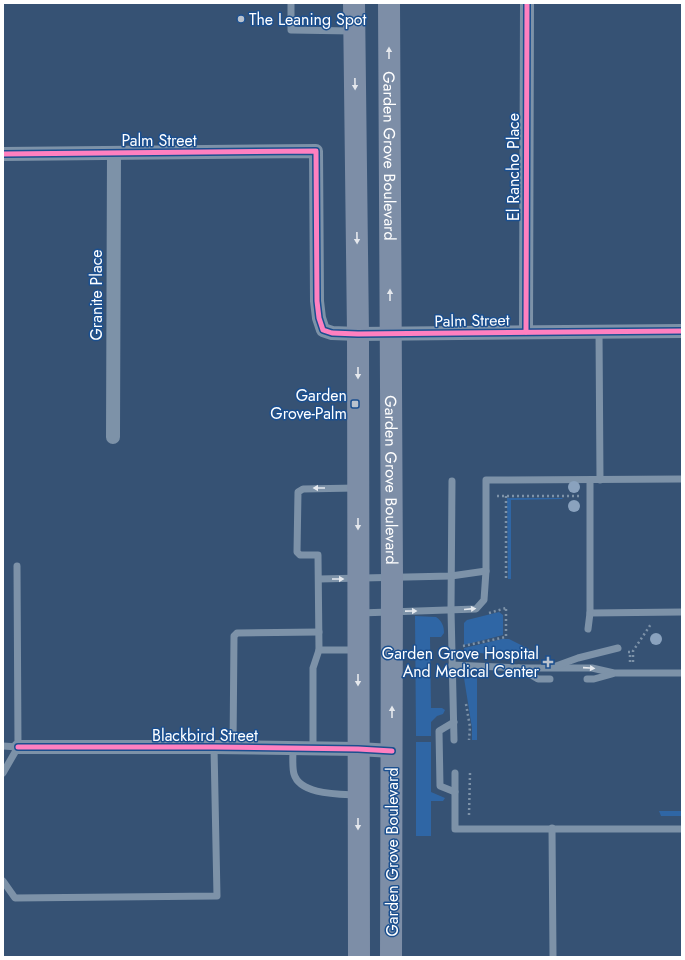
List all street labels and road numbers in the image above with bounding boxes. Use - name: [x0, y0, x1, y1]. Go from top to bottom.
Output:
- street label: Garden Grove Boulevard: [377, 71, 401, 241]
- street label: El Rancho Place: [502, 113, 525, 221]
- street label: Palm Street: [121, 129, 197, 152]
- street label: Granite Place: [85, 249, 108, 341]
- street label: Palm Street: [434, 308, 510, 333]
- street label: Garden Grove Boulevard: [379, 395, 403, 565]
- street label: Blackbird Street: [152, 724, 258, 747]
- street label: Garden Grove Boulevard: [381, 767, 404, 937]

